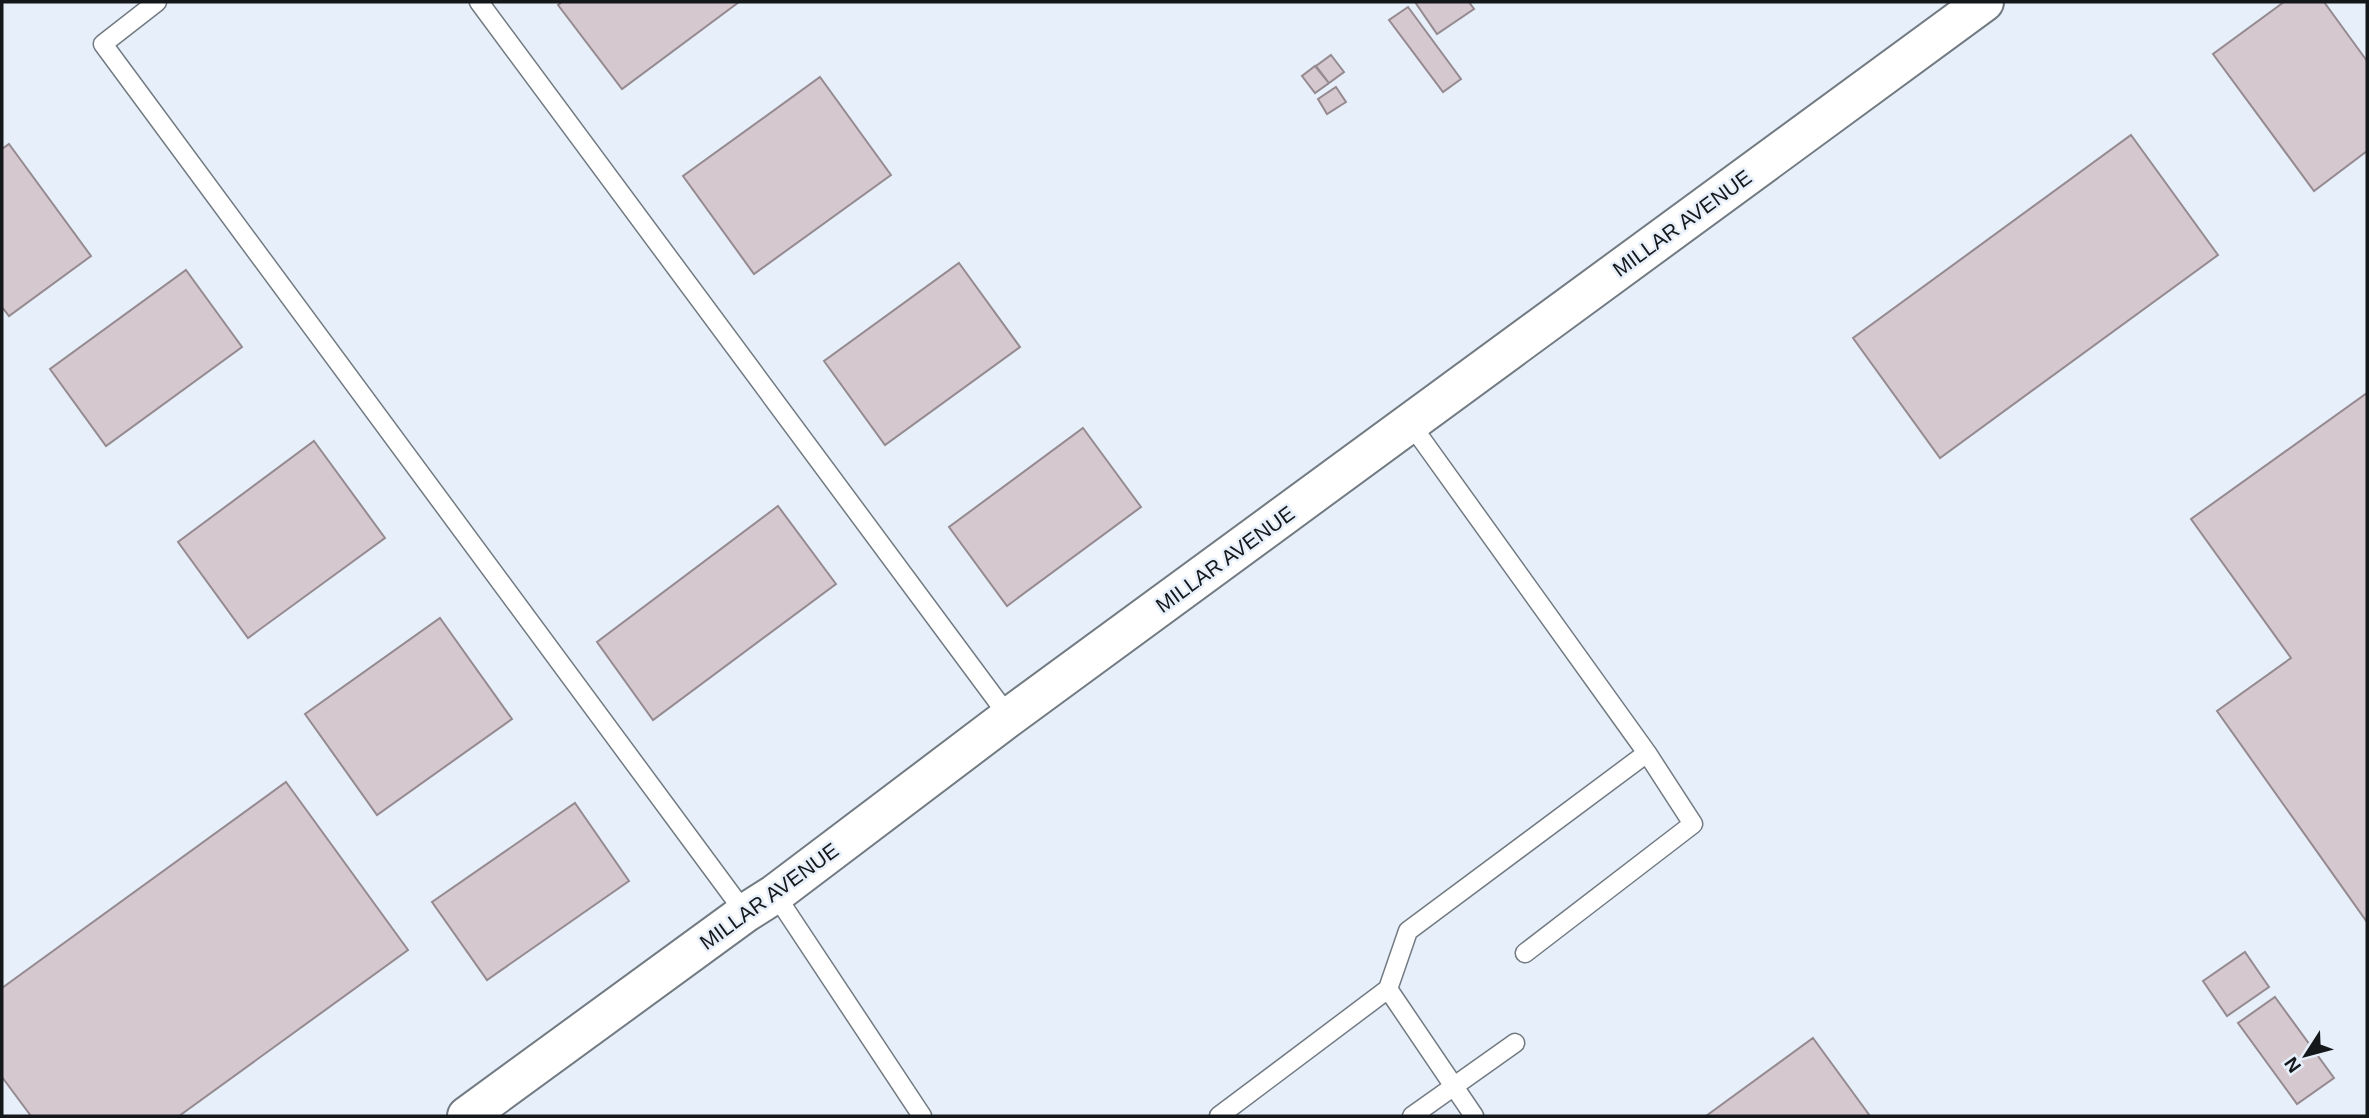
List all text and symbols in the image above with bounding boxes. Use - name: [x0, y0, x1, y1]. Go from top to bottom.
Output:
- street label: MILLAR AVENUE: [1608, 165, 1756, 281]
- street label: MILLAR AVENUE: [1151, 501, 1299, 617]
- street label: MILLAR AVENUE: [695, 838, 843, 954]
- north arrow: [2271, 1020, 2341, 1090]
- text: N: [2280, 1053, 2305, 1076]

